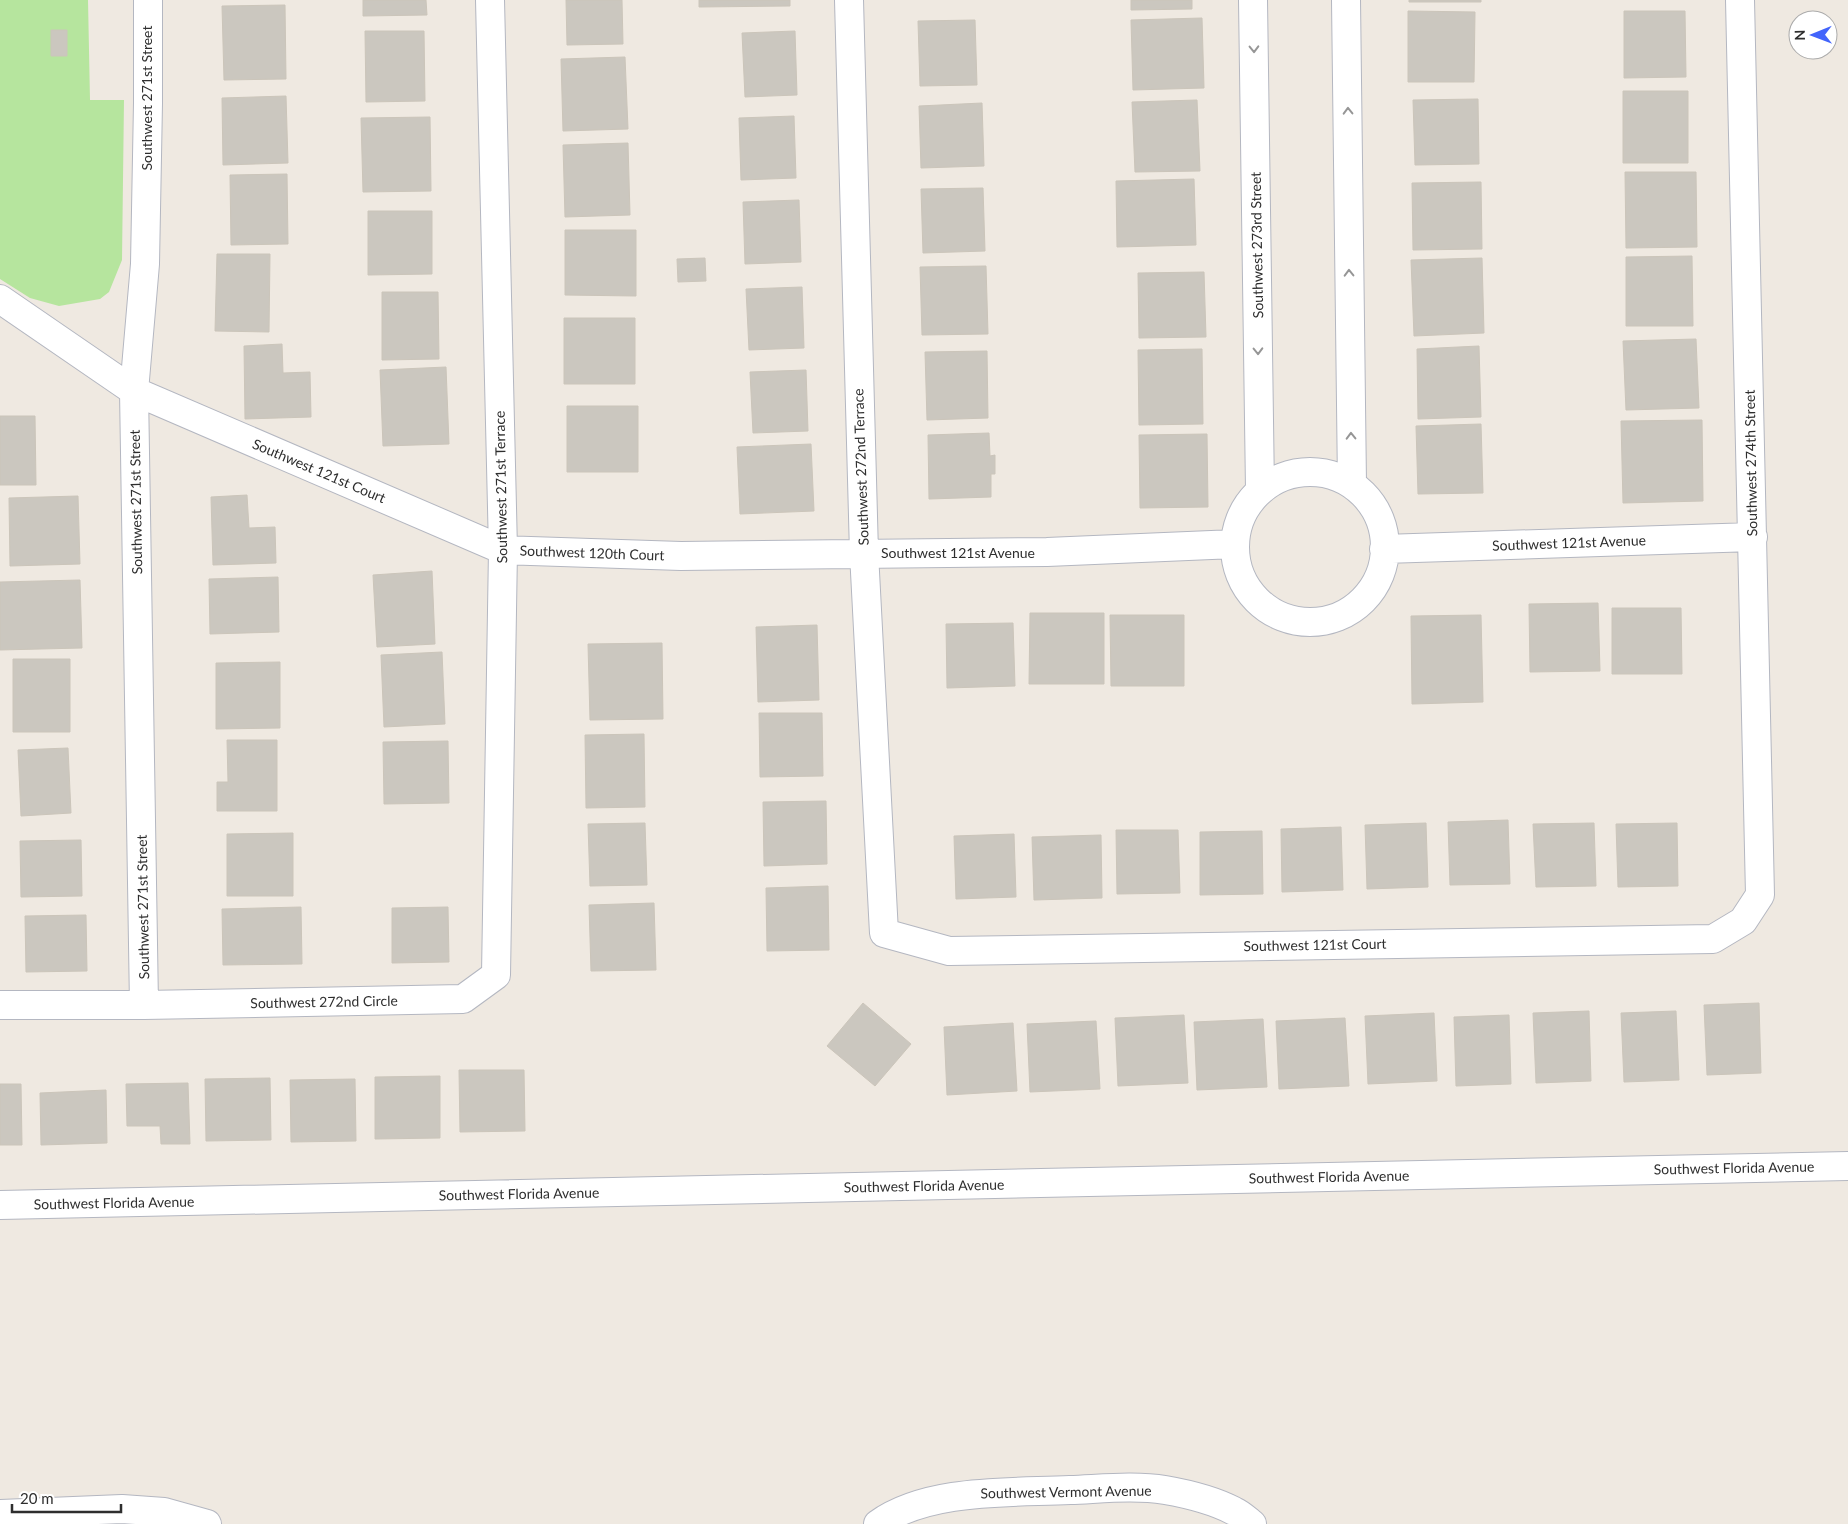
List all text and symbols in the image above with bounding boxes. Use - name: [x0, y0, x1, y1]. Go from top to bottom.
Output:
- north arrow: [1788, 10, 1838, 60]
- street label: Southwest 271st Street: [138, 26, 155, 170]
- text: N: [1791, 30, 1808, 41]
- one-way arrow: [1249, 45, 1259, 53]
- one-way arrow: [1343, 106, 1353, 114]
- street label: Southwest 273rd Street: [1247, 172, 1266, 318]
- one-way arrow: [1344, 269, 1354, 276]
- one-way arrow: [1253, 348, 1263, 355]
- street label: Southwest 272nd Terrace: [849, 388, 872, 546]
- street label: Southwest 274th Street: [1741, 390, 1760, 536]
- street label: Southwest 271st Terrace: [491, 411, 510, 563]
- street label: Southwest 271st Street: [126, 429, 145, 575]
- one-way arrow: [1346, 431, 1356, 439]
- street label: Southwest 121st Court: [250, 435, 388, 506]
- street label: Southwest 121st Avenue: [1492, 531, 1646, 554]
- street label: Southwest 120th Court: [519, 541, 665, 564]
- street label: Southwest 121st Avenue: [881, 544, 1035, 561]
- street label: Southwest 271st Street: [133, 834, 152, 980]
- street label: Southwest 121st Court: [1243, 935, 1387, 954]
- street label: Southwest 272nd Circle: [250, 992, 398, 1011]
- street label: Southwest Florida Avenue: [1653, 1158, 1815, 1177]
- street label: Southwest Florida Avenue: [1248, 1167, 1410, 1186]
- street label: Southwest Florida Avenue: [843, 1176, 1005, 1195]
- street label: Southwest Florida Avenue: [438, 1184, 600, 1203]
- street label: Southwest Florida Avenue: [33, 1193, 195, 1212]
- scale bar: [12, 1482, 121, 1514]
- street label: Southwest Vermont Avenue: [980, 1482, 1152, 1501]
- text: 20 m: [20, 1489, 54, 1507]

